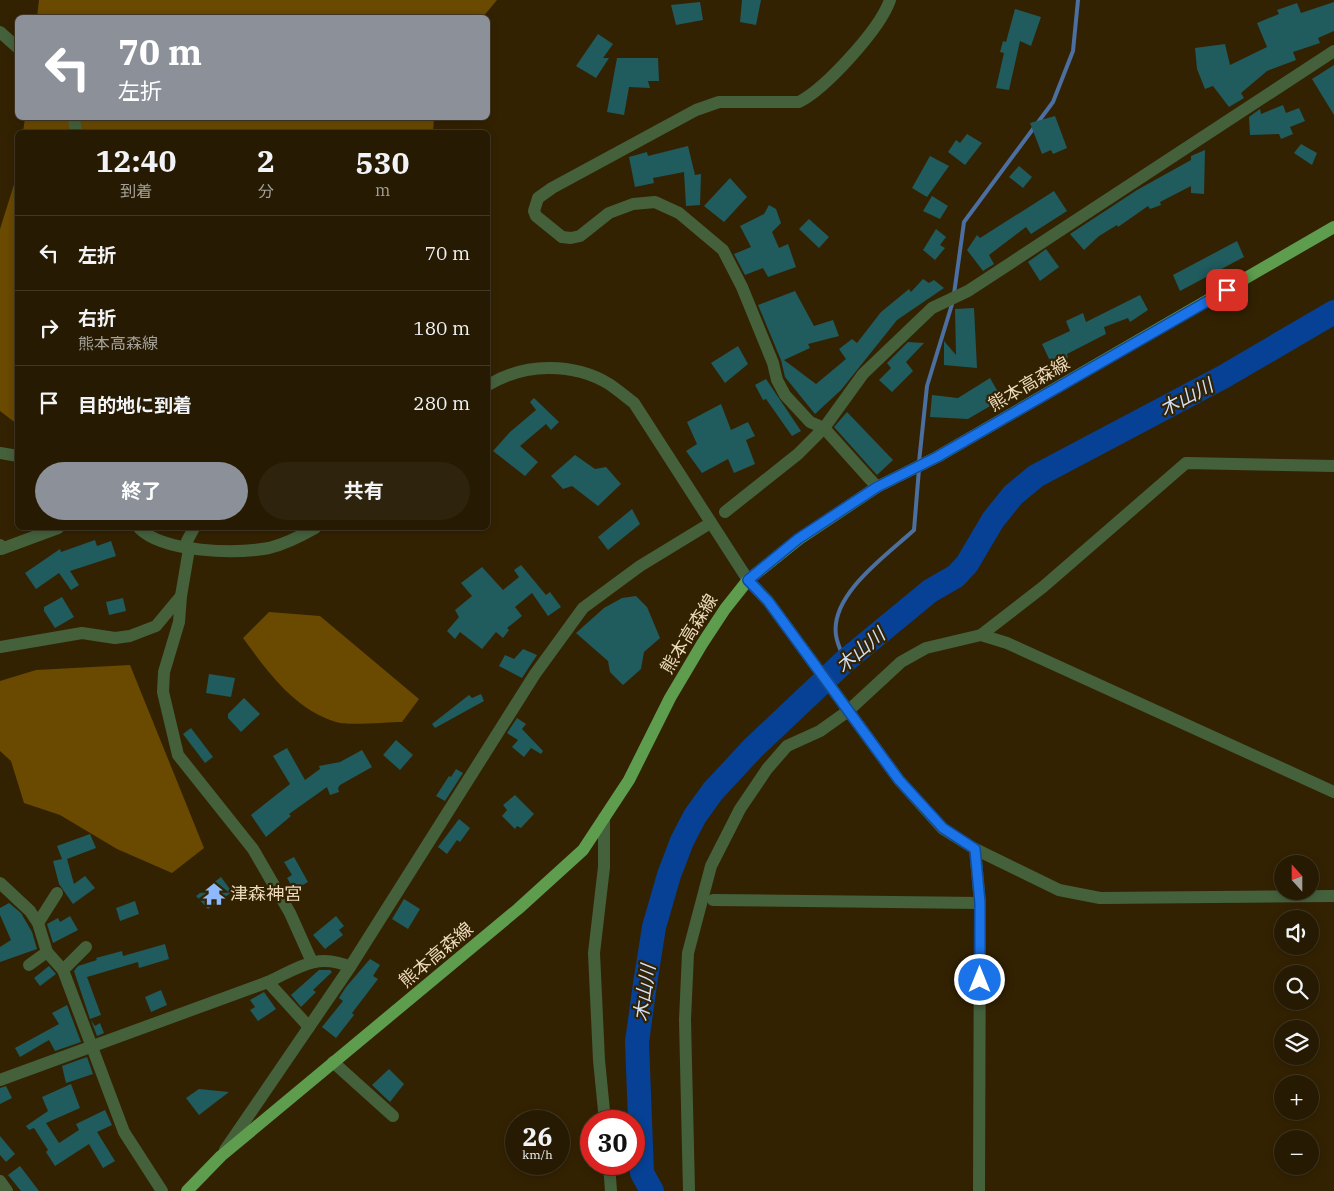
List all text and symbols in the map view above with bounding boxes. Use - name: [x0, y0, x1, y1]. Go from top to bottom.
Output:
- text: 70 m: [118, 29, 202, 75]
- icon: left: [35, 35, 100, 100]
- text: 左折: [118, 76, 162, 105]
- text: 12:40: [95, 141, 177, 180]
- text: 2: [257, 141, 275, 180]
- text: 530: [356, 143, 410, 182]
- text: m: [375, 180, 390, 200]
- text: 到着: [120, 181, 152, 201]
- text: 分: [258, 181, 274, 201]
- icon: left: [35, 239, 63, 267]
- text: 70 m: [425, 241, 470, 265]
- text: 左折: [78, 243, 116, 267]
- pin: [1206, 269, 1248, 311]
- icon: arrive: [1213, 276, 1241, 304]
- text: 右折: [78, 306, 116, 330]
- icon: right: [35, 314, 63, 342]
- text: 180 m: [413, 316, 470, 340]
- text: 熊本高森線: [78, 333, 158, 353]
- street label: 熊本高森線: [984, 351, 1073, 416]
- water label: 木山川: [1155, 372, 1219, 421]
- icon: arrive: [35, 389, 63, 417]
- text: 280 m: [413, 391, 470, 415]
- text: 目的地に到着: [78, 393, 192, 417]
- button: 終了: [35, 462, 248, 520]
- button: 共有: [258, 462, 470, 520]
- street label: 熊本高森線: [655, 589, 722, 678]
- water label: 木山川: [830, 621, 891, 678]
- north arrow: [1274, 855, 1319, 900]
- map controls: [1274, 855, 1319, 1175]
- temple icon: 津森神宮: [201, 881, 227, 907]
- place label: 津森神宮: [230, 882, 302, 905]
- button: sound: [1274, 910, 1319, 955]
- street label: 熊本高森線: [394, 917, 478, 992]
- position arrow: [953, 953, 1005, 1005]
- water label: 木山川: [628, 961, 660, 1023]
- button: search: [1274, 965, 1319, 1010]
- button: layers: [1274, 1020, 1319, 1065]
- button: +: [1274, 1075, 1319, 1120]
- speed limit sign: 30: [580, 1110, 645, 1175]
- text: 26: [522, 1120, 553, 1153]
- button: −: [1274, 1130, 1319, 1175]
- text: km/h: [522, 1147, 553, 1162]

